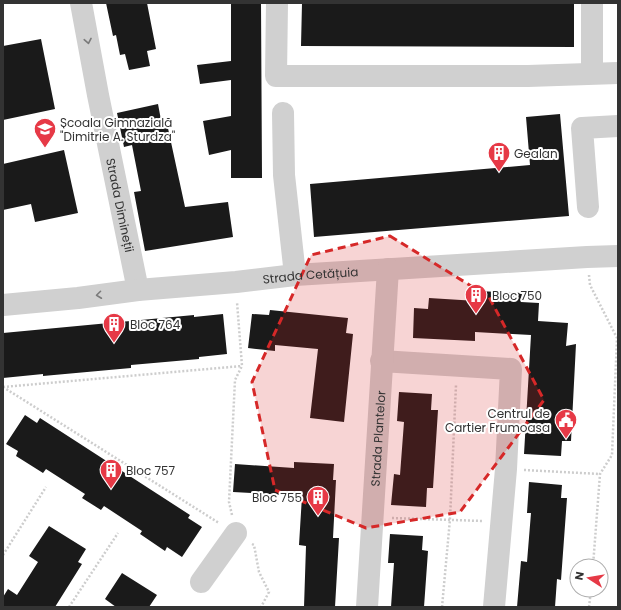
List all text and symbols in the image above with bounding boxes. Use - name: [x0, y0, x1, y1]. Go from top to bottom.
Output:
- one-way arrow: [83, 38, 92, 44]
- place label: Școala Gimnazială "Dimitrie A. Sturdza": [60, 114, 176, 145]
- school or university icon: Școala Gimnazială "Dimitrie A. Sturdza": [32, 116, 58, 149]
- building icon: Gealan: [486, 140, 512, 173]
- place label: Gealan: [514, 145, 558, 162]
- street label: Strada Dimineții: [103, 157, 139, 254]
- street label: Strada Cetățuia: [262, 263, 359, 287]
- building icon: Bloc 750: [463, 282, 489, 315]
- place label: Bloc 750: [492, 287, 542, 304]
- one-way arrow: [96, 291, 103, 300]
- building icon: Bloc 764: [101, 311, 127, 344]
- place label: Bloc 764: [130, 316, 181, 333]
- street label: Strada Plantelor: [366, 389, 389, 487]
- place label: Centrul de Cartier Frumoasa: [445, 405, 550, 436]
- public building icon: Centrul de Cartier Frumoasa: [553, 407, 579, 440]
- building icon: Bloc 757: [98, 457, 124, 490]
- place label: Bloc 757: [126, 462, 176, 479]
- building icon: Bloc 755: [305, 484, 331, 517]
- place label: Bloc 755: [252, 489, 302, 506]
- north arrow: [569, 558, 609, 598]
- text: N: [571, 570, 588, 582]

